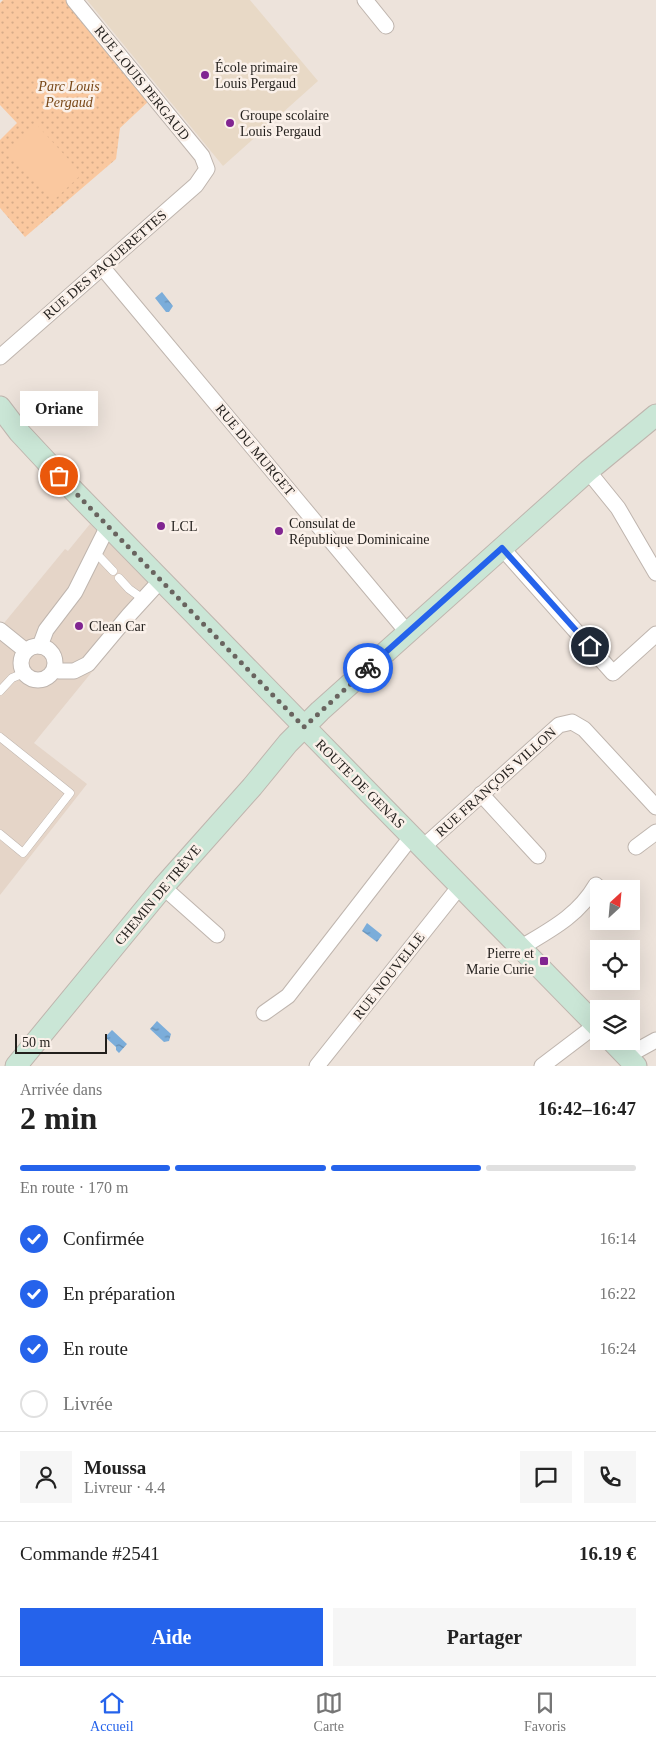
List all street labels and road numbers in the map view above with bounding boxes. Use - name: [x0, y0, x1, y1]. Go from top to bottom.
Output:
- street label: RUE LOUIS PERGAUD: [91, 23, 193, 143]
- street label: RUE DES PAQUERETTES: [40, 207, 170, 323]
- street label: RUE DU MURGET: [213, 401, 298, 499]
- street label: RUE FRANÇOIS VILLON: [433, 724, 559, 840]
- street label: ROUTE DE GENAS: [313, 737, 407, 831]
- street label: CHEMIN DE TRÈVE: [111, 841, 204, 948]
- street label: RUE NOUVELLE: [350, 930, 428, 1022]

